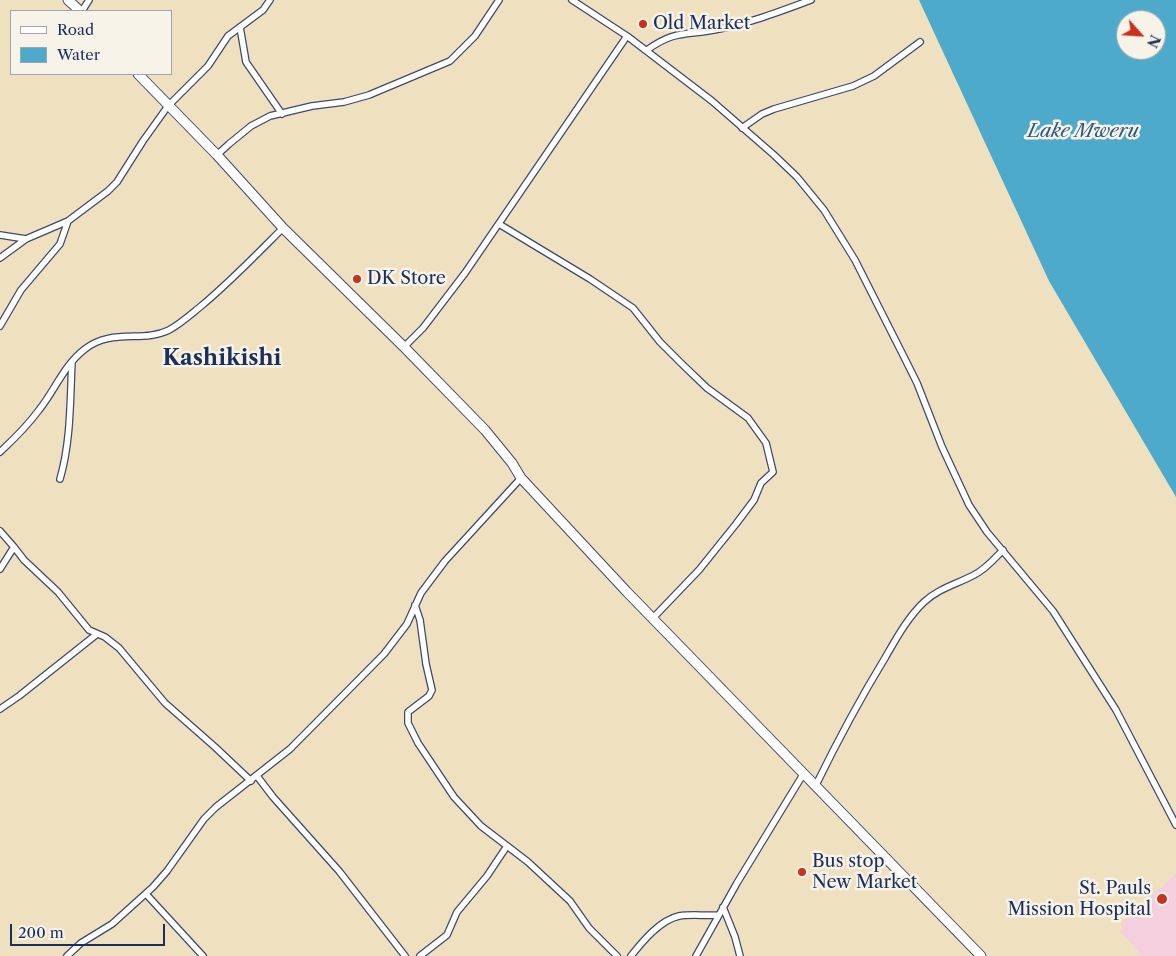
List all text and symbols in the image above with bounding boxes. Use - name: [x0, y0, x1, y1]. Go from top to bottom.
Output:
- legend: [10, 10, 172, 75]
- north arrow: [1116, 10, 1166, 60]
- place label: Old Market: [653, 13, 750, 35]
- marker: Old Market: [637, 18, 649, 30]
- text: Road: [57, 20, 94, 39]
- text: N: [1143, 32, 1164, 51]
- text: Water: [57, 45, 100, 64]
- water label: Lake Mweru: [1028, 121, 1138, 143]
- place label: DK Store: [367, 268, 446, 290]
- marker: DK Store: [351, 273, 363, 285]
- district label: Kashikishi: [163, 346, 281, 372]
- place label: Bus stop New Market: [812, 851, 917, 894]
- marker: Bus stop New Market: [796, 866, 808, 878]
- place label: St. Pauls Mission Hospital: [1007, 878, 1151, 921]
- marker: St. Pauls Mission Hospital: [1155, 892, 1169, 906]
- scale bar: [12, 914, 168, 946]
- text: 200 m: [18, 923, 64, 942]

